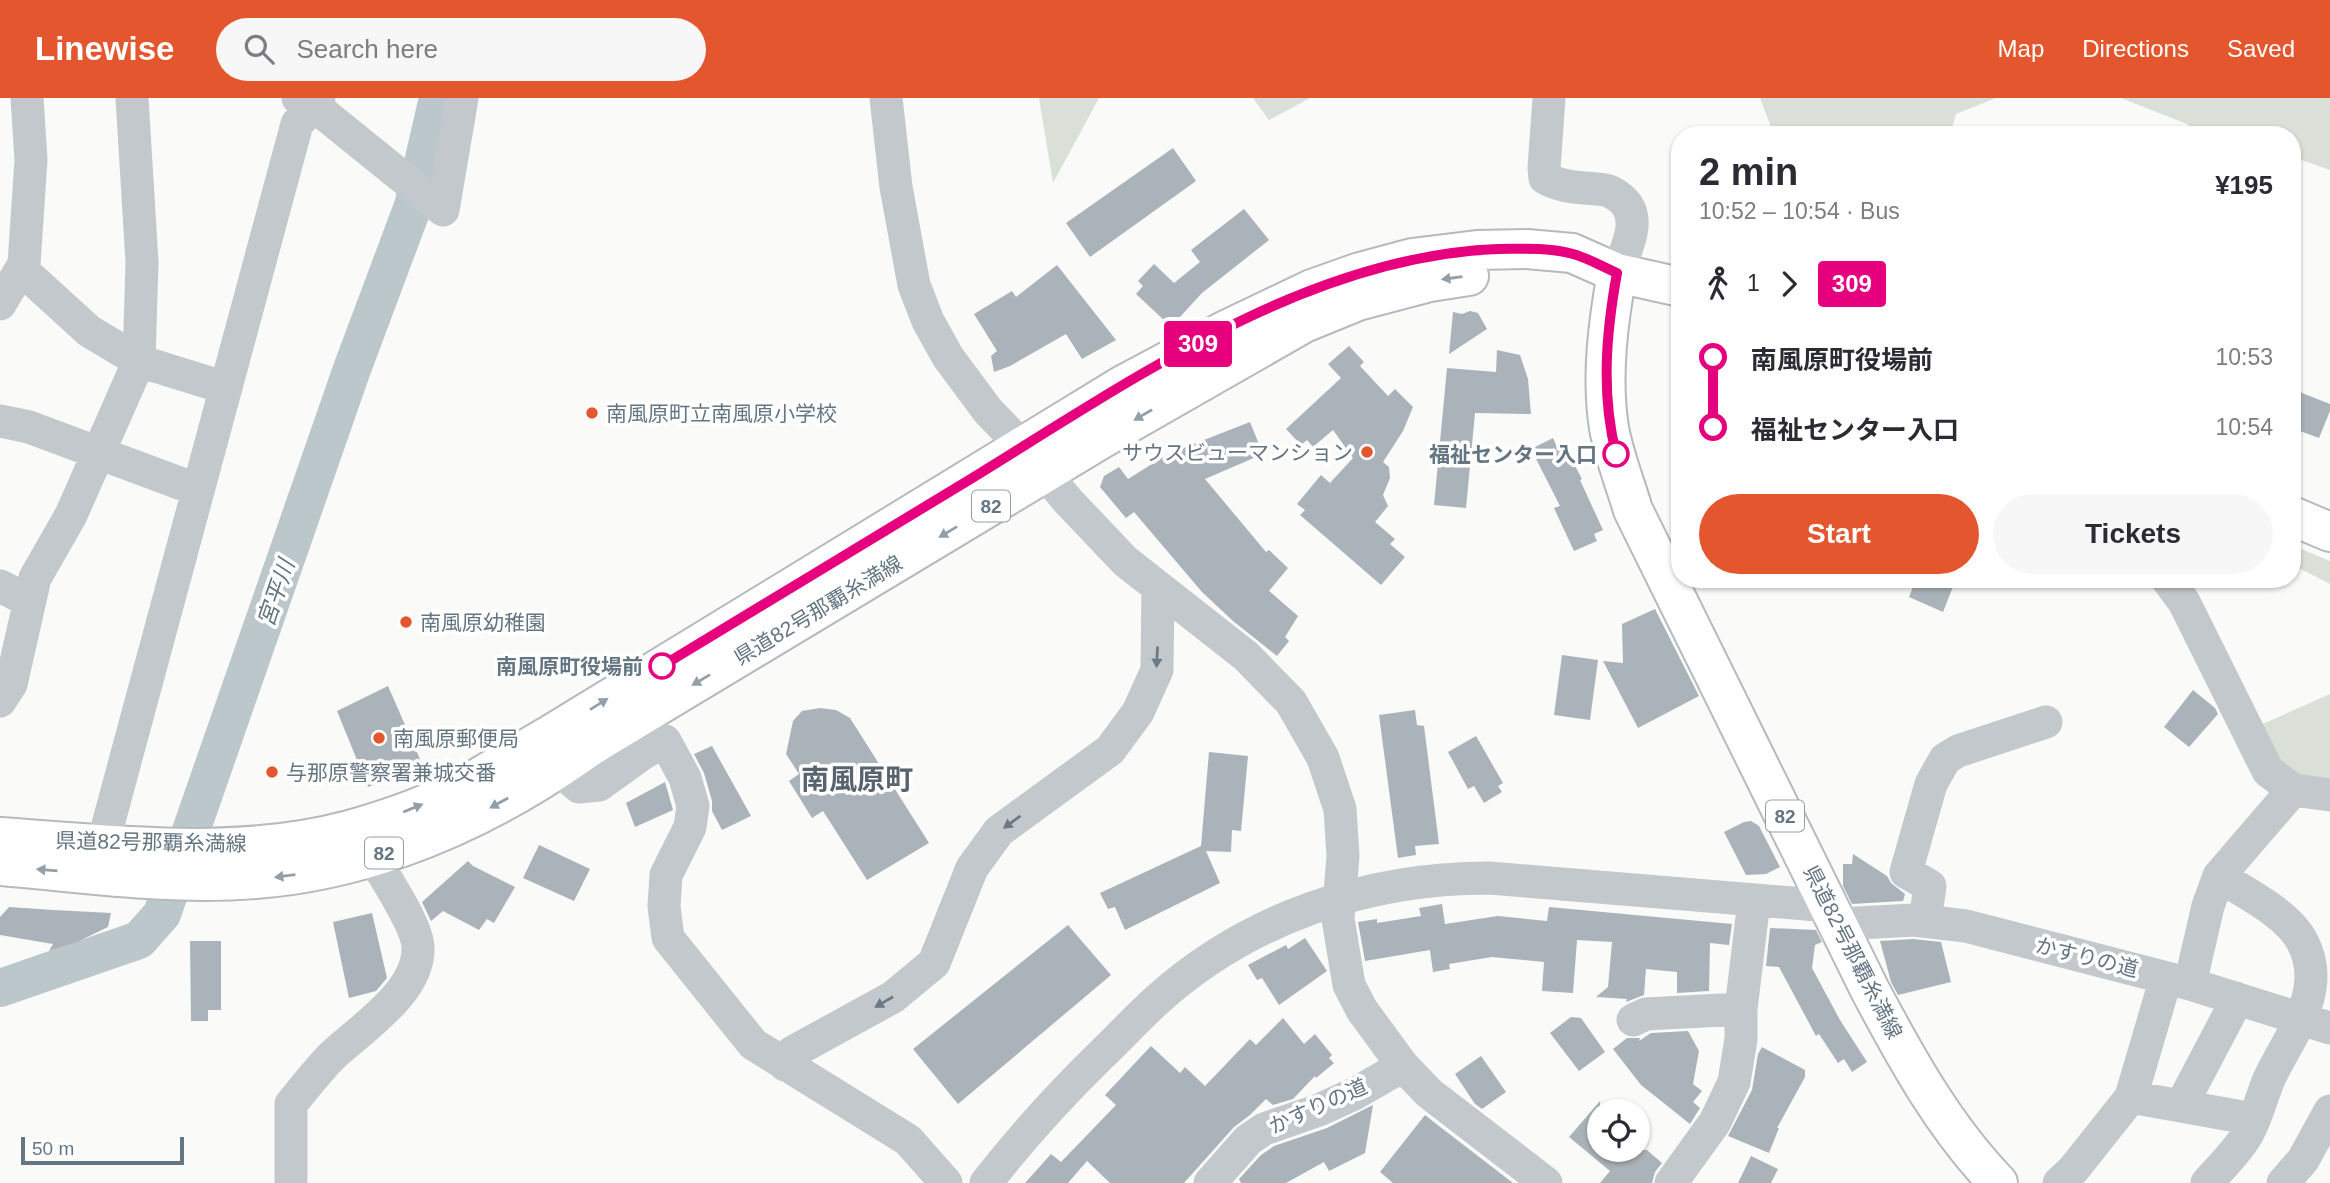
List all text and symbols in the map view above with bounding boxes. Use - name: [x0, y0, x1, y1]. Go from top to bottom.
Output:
- search box: [216, 18, 706, 81]
- text: Linewise: [35, 30, 174, 67]
- icon: search: [240, 30, 278, 68]
- text: Search here: [296, 34, 438, 64]
- text: Map: [1998, 35, 2044, 62]
- text: Directions: [2082, 35, 2189, 62]
- text: Saved: [2227, 35, 2295, 62]
- text: 2 min: [1699, 151, 1798, 193]
- text: ¥195: [2215, 170, 2273, 200]
- text: 10:52 – 10:54 · Bus: [1699, 198, 1900, 224]
- icon: walk: [1699, 265, 1737, 303]
- icon: forward: [1770, 265, 1808, 303]
- text: 1: [1747, 270, 1760, 296]
- text: 309: [1832, 270, 1872, 297]
- one-way arrow: [1441, 273, 1463, 284]
- line badge: 309: [1158, 321, 1238, 367]
- text: 309: [1178, 330, 1218, 357]
- text: 10:53: [2215, 344, 2273, 370]
- text: 南風原町役場前: [1751, 345, 1933, 375]
- place label: 南風原町立南風原小学校: [606, 402, 837, 425]
- marker: 南風原町立南風原小学校: [584, 405, 600, 421]
- one-way arrow: [1133, 408, 1152, 421]
- text: 10:54: [2215, 414, 2273, 440]
- text: 福祉センター入口: [1751, 415, 1959, 445]
- place label: サウスビューマンション: [1122, 441, 1353, 464]
- marker: 福祉センター入口: [1603, 441, 1629, 467]
- place label: 福祉センター入口: [1429, 443, 1597, 466]
- marker: サウスビューマンション: [1359, 444, 1375, 460]
- road number: 82: [972, 490, 1010, 522]
- button: Start: [1699, 494, 1979, 574]
- button: Tickets: [1993, 494, 2273, 574]
- one-way arrow: [938, 526, 957, 538]
- street label: 県道82号那覇糸満線: [730, 551, 906, 669]
- water label: 宮平川: [252, 553, 301, 630]
- place label: 南風原幼稚園: [420, 611, 546, 634]
- marker: 南風原幼稚園: [398, 614, 414, 630]
- one-way arrow: [1152, 646, 1163, 668]
- marker: 南風原町役場前: [649, 653, 675, 679]
- place label: 南風原町役場前: [496, 655, 643, 678]
- one-way arrow: [691, 673, 710, 686]
- one-way arrow: [590, 698, 609, 711]
- place label: 南風原郵便局: [393, 727, 519, 750]
- marker: 南風原郵便局: [371, 730, 387, 746]
- place label: 与那原警察署兼城交番: [286, 761, 496, 784]
- marker: 与那原警察署兼城交番: [264, 764, 280, 780]
- district label: 南風原町: [801, 764, 913, 795]
- one-way arrow: [489, 798, 509, 809]
- road number: 82: [1766, 800, 1804, 832]
- one-way arrow: [402, 802, 423, 813]
- one-way arrow: [1003, 815, 1021, 829]
- street label: 県道82号那覇糸満線: [55, 829, 247, 855]
- road number: 82: [365, 838, 403, 868]
- street label: 県道82号那覇糸満線: [1799, 862, 1907, 1042]
- one-way arrow: [36, 864, 58, 875]
- one-way arrow: [273, 870, 295, 881]
- street label: かすりの道: [2033, 933, 2141, 981]
- one-way arrow: [874, 996, 894, 1008]
- street label: かすりの道: [1265, 1074, 1371, 1138]
- map controls: [1587, 1099, 1650, 1162]
- button: locate: [1587, 1099, 1650, 1162]
- scale bar: [21, 1134, 184, 1166]
- text: 50 m: [32, 1138, 74, 1159]

